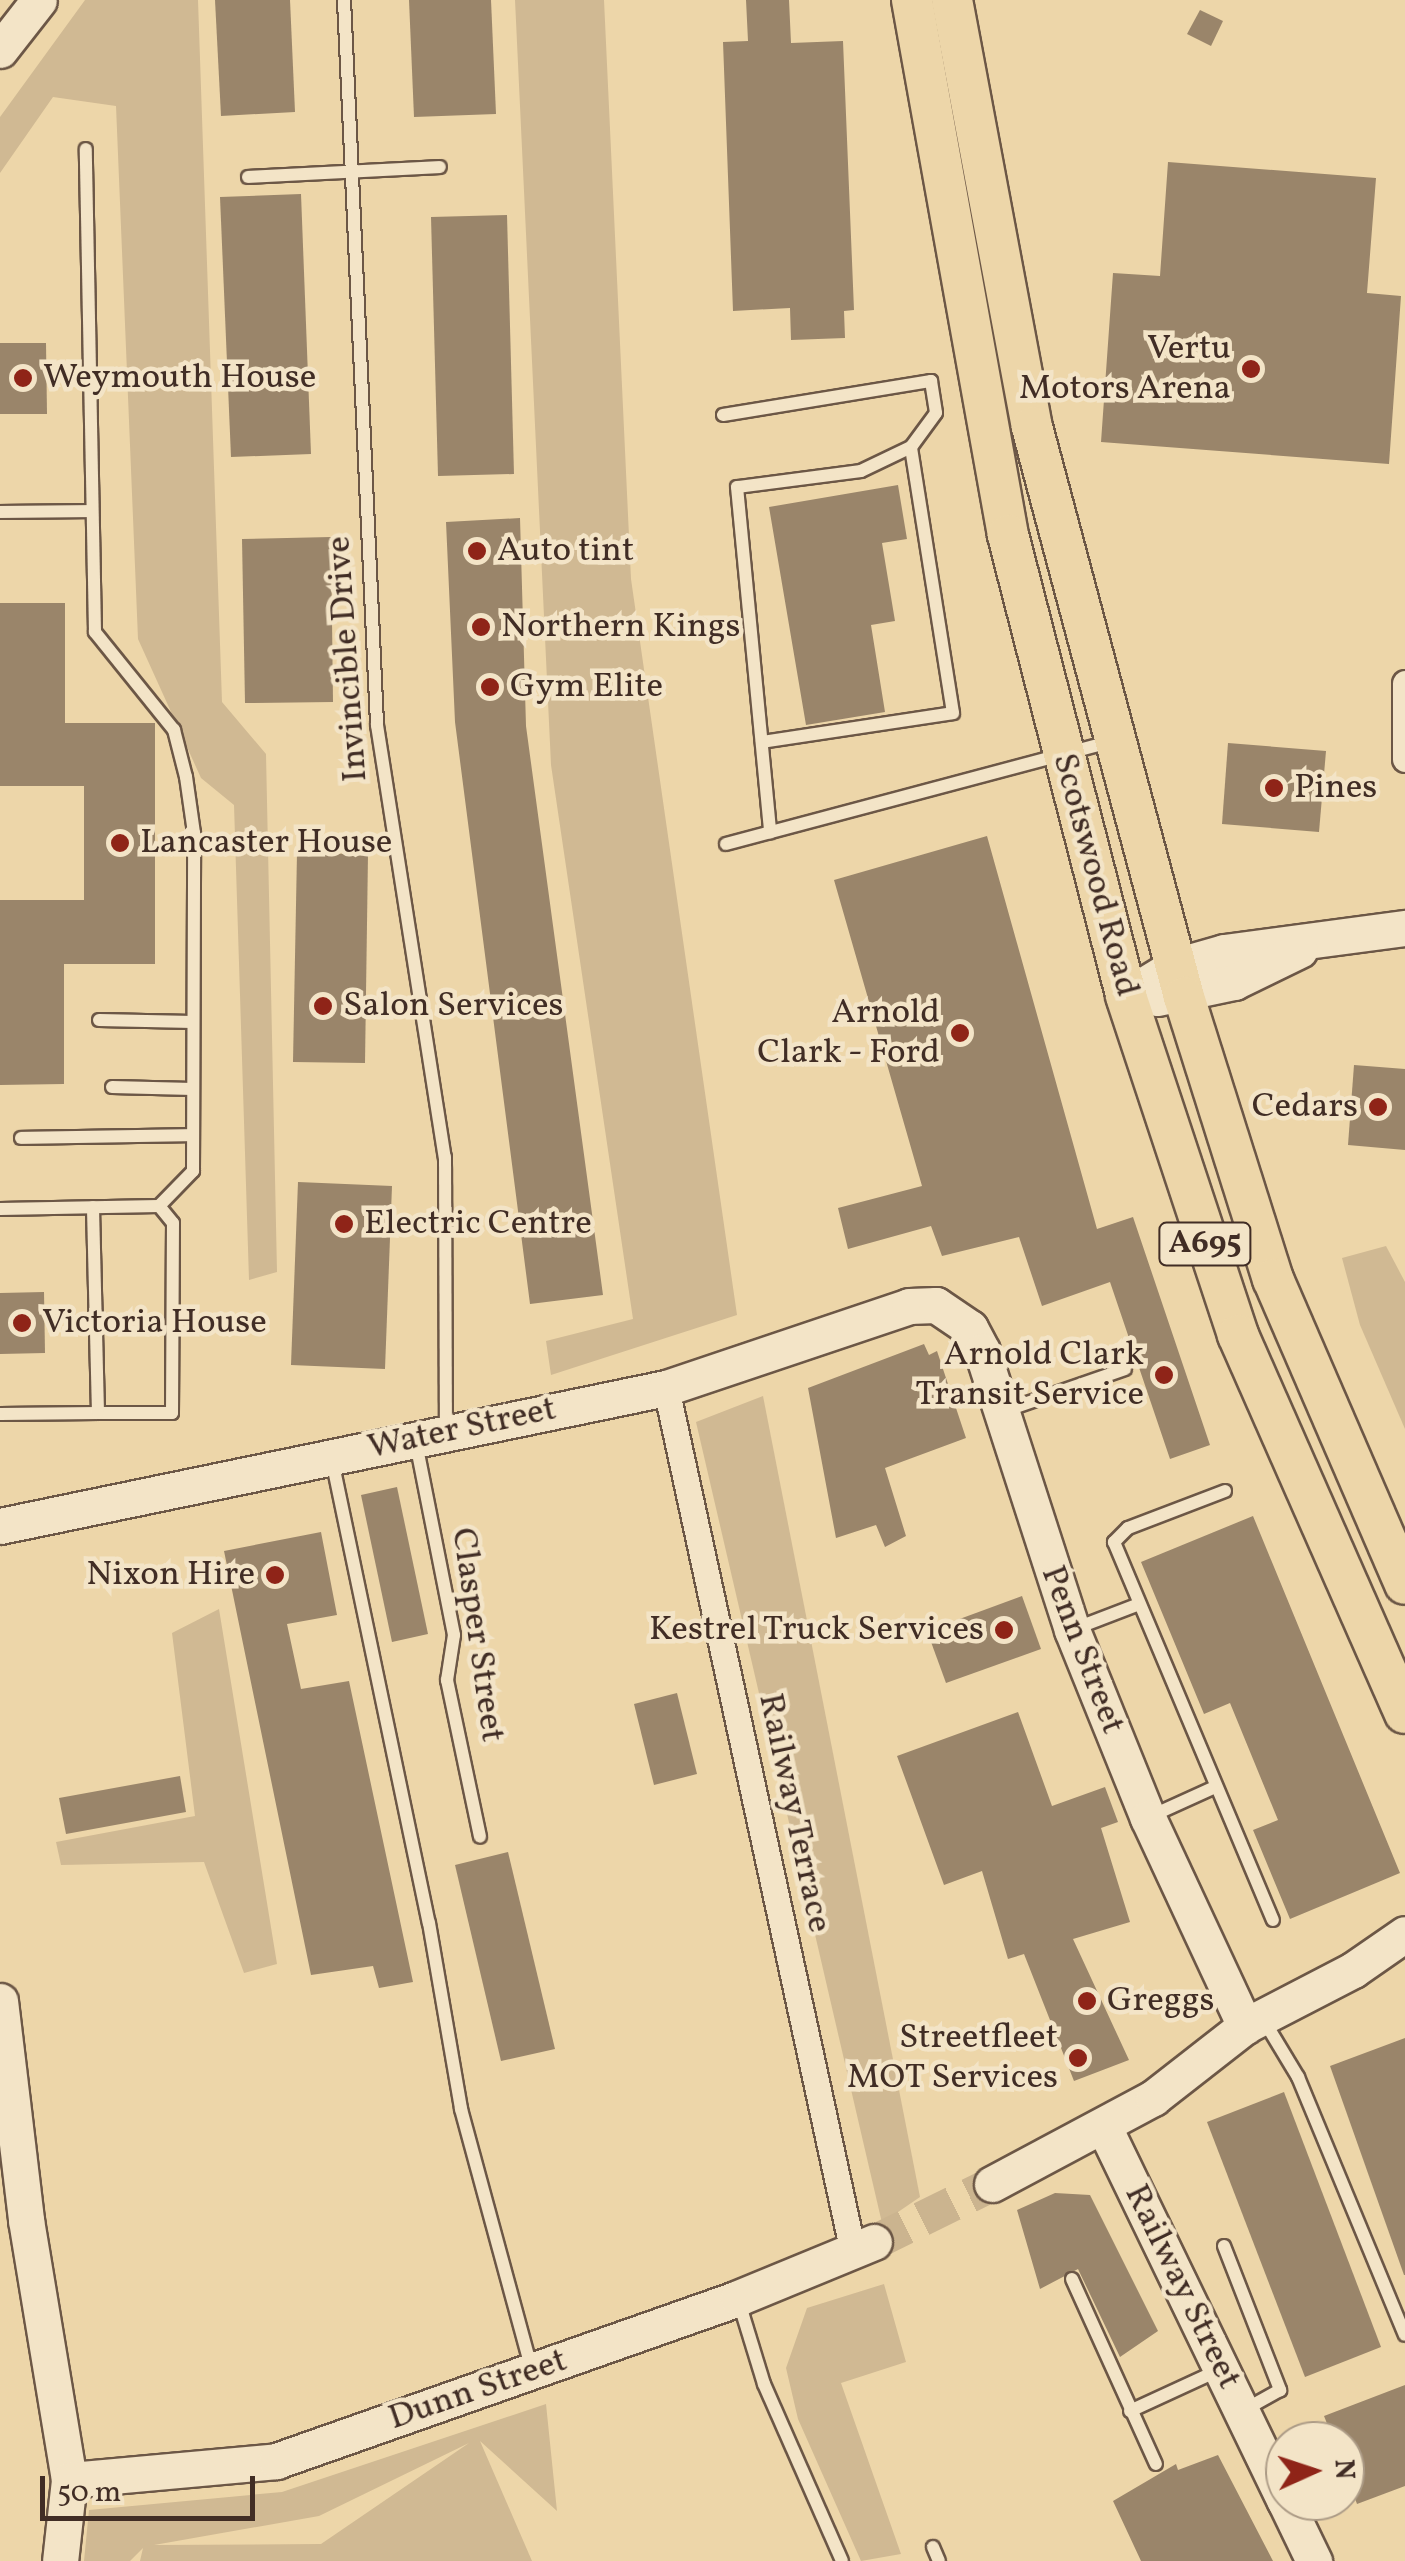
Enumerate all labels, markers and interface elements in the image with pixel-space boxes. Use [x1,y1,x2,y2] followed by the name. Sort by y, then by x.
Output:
[1019,328,1231,410] place label: Vertu Motors Arena
[43,357,316,399] place label: Weymouth House
[1240,358,1262,380] marker: Vertu Motors Arena
[12,367,34,389] marker: Weymouth House
[497,530,634,572] place label: Auto tint
[318,535,378,783] street label: Invincible Drive
[466,540,488,562] marker: Auto tint
[501,606,741,648] place label: Northern Kings
[470,616,492,638] marker: Northern Kings
[510,666,663,708] place label: Gym Elite
[479,676,501,698] marker: Gym Elite
[1042,749,1148,1001] street label: Scotswood Road
[1294,767,1377,809] place label: Pines
[1263,777,1285,799] marker: Pines
[140,822,392,864] place label: Lancaster House
[109,832,131,854] marker: Lancaster House
[343,985,564,1027] place label: Salon Services
[756,992,940,1074] place label: Arnold Clark - Ford
[312,995,334,1017] marker: Salon Services
[949,1022,971,1044] marker: Arnold Clark - Ford
[1252,1086,1358,1128] place label: Cedars
[1367,1096,1389,1118] marker: Cedars
[364,1203,592,1245] place label: Electric Centre
[333,1213,355,1235] marker: Electric Centre
[1158,1217,1252,1271] road number: A695
[42,1302,267,1344] place label: Victoria House
[11,1312,33,1334] marker: Victoria House
[915,1334,1144,1416] place label: Arnold Clark Transit Service
[1153,1364,1175,1386] marker: Arnold Clark Transit Service
[364,1389,560,1469] street label: Water Street
[441,1525,513,1745] street label: Clasper Street
[86,1554,255,1596] place label: Nixon Hire
[1031,1560,1133,1740] street label: Penn Street
[264,1564,286,1586] marker: Nixon Hire
[648,1609,984,1651] place label: Kestrel Truck Services
[993,1619,1015,1641] marker: Kestrel Truck Services
[748,1689,840,1937] street label: Railway Terrace
[1107,1980,1215,2022] place label: Greggs
[1076,1990,1098,2012] marker: Greggs
[846,2017,1058,2099] place label: Streetfleet MOT Services
[1067,2047,1089,2069] marker: Streetfleet MOT Services
[1114,2177,1250,2397] street label: Railway Street
[383,2340,573,2440] street label: Dunn Street
[1265,2421,1365,2521] north arrow
[45,2456,260,2518] scale bar
[1323,2458,1363,2481] text: N
[57,2472,121,2514] text: 50 m

